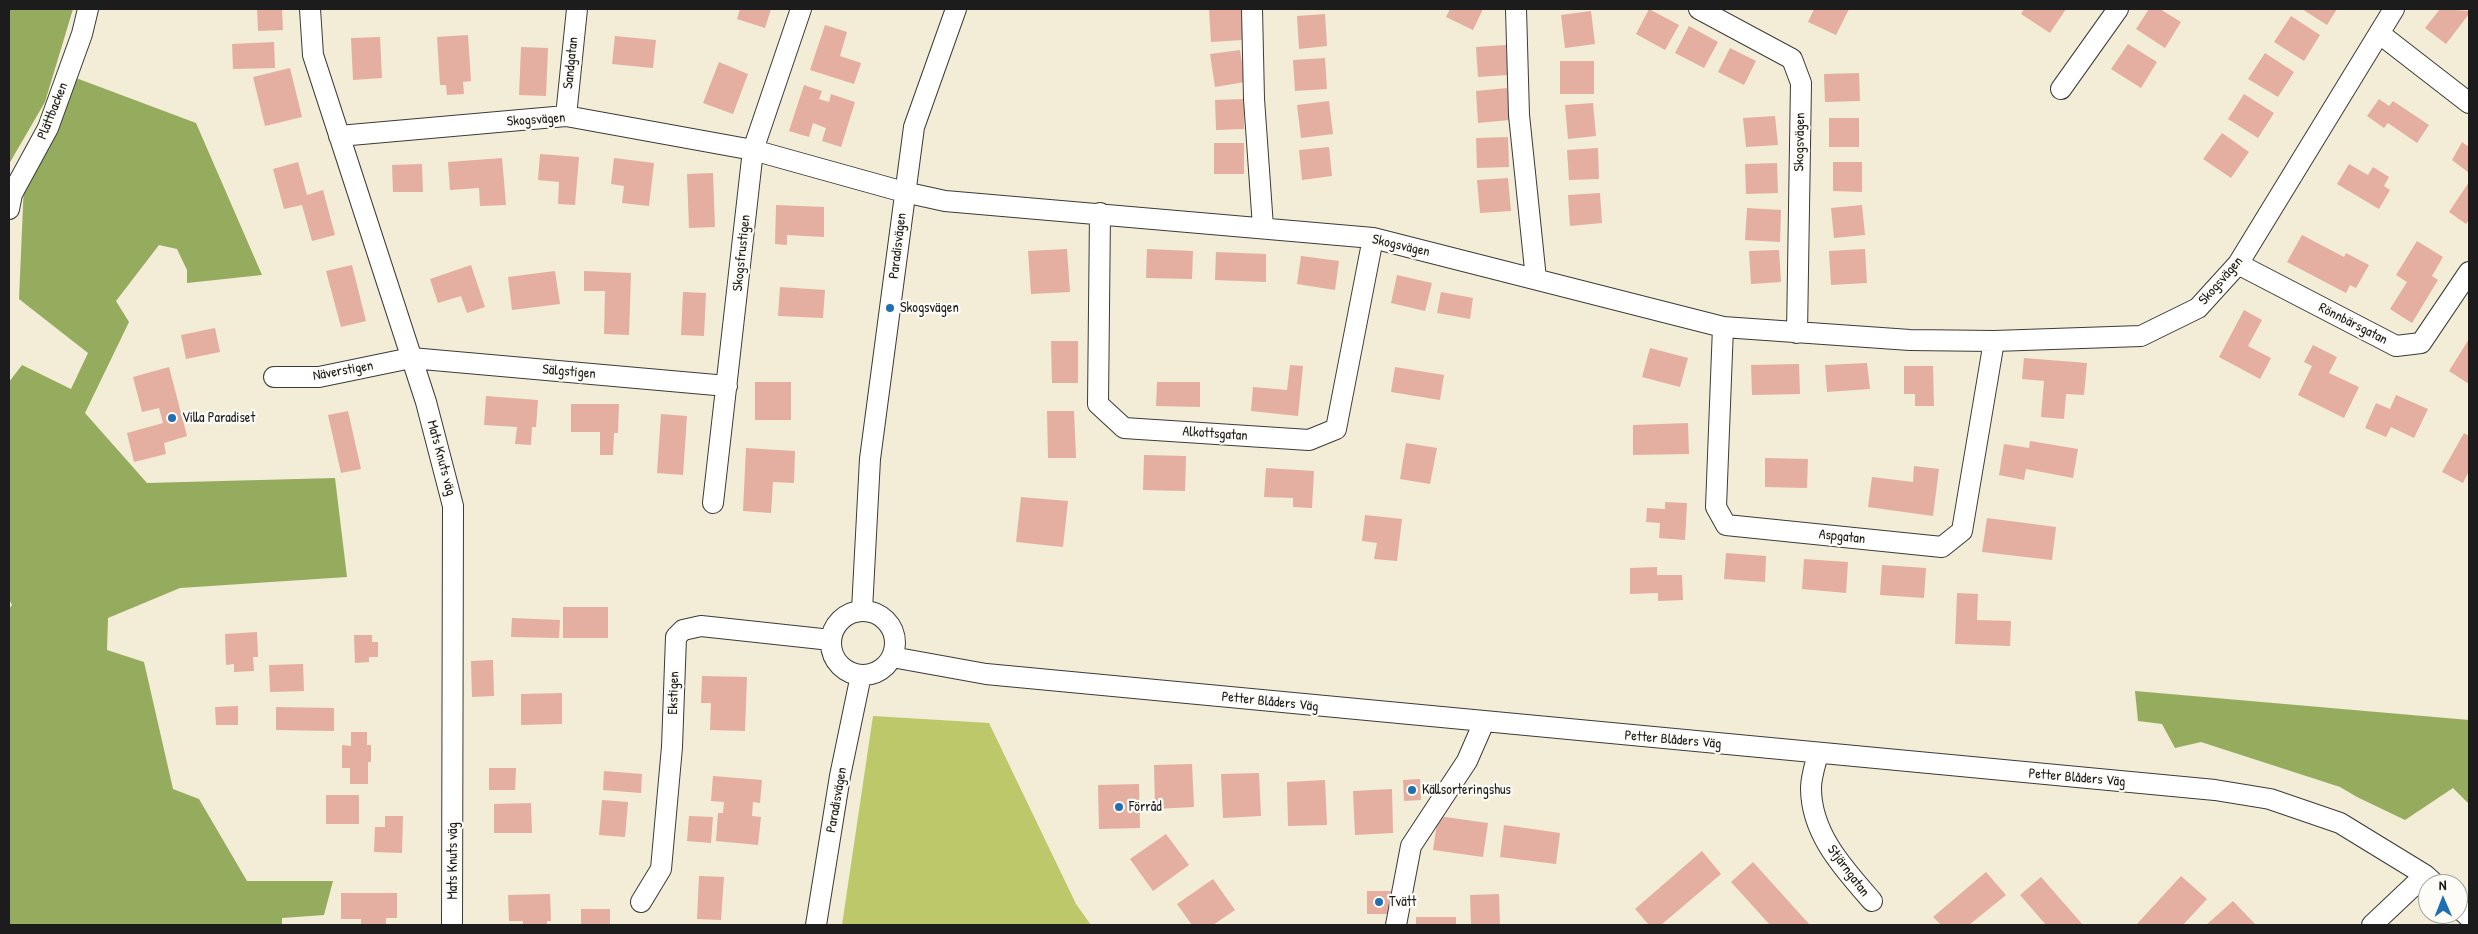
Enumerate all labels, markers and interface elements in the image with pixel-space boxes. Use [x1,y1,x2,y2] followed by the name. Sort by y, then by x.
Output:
[560,36,582,90] street label: Sandgatan
[34,80,72,142] street label: Plättbacken
[506,110,566,130] street label: Skogsvägen
[1791,112,1809,172] street label: Skogsvägen
[886,212,910,280] street label: Paradisvägen
[730,214,754,292] street label: Skogsfrustigen
[1371,231,1431,261] street label: Skogsvägen
[2195,253,2247,309] street label: Skogsvägen
[2316,299,2390,349] street label: Rönnbärsgatan
[900,300,959,316] place label: Skogsvägen
[884,302,896,314] marker: Skogsvägen
[312,357,374,385] street label: Näverstigen
[542,361,596,383] street label: Sälgstigen
[182,410,255,426] place label: Villa Paradiset
[166,412,178,424] marker: Villa Paradiset
[423,419,459,497] street label: Mats Knuts väg
[1182,423,1248,445] street label: Alkottsgatan
[1818,526,1866,548] street label: Aspgatan
[665,671,683,715] street label: Ekstigen
[1221,689,1319,715] street label: Petter Blåders Väg
[1624,727,1722,753] street label: Petter Blåders Väg
[2028,765,2126,791] street label: Petter Blåders Väg
[823,766,851,834] street label: Paradisvägen
[1422,782,1511,798] place label: Källsorteringshus
[1406,784,1418,796] marker: Källsorteringshus
[1129,799,1162,815] place label: Förråd
[1113,801,1125,813] marker: Förråd
[445,822,461,900] street label: Mats Knuts väg
[1823,842,1873,900] street label: Stjärngatan
[2418,874,2468,924] north arrow
[2439,875,2447,894] text: N
[1389,894,1416,910] place label: Tvätt
[1373,896,1385,908] marker: Tvätt

